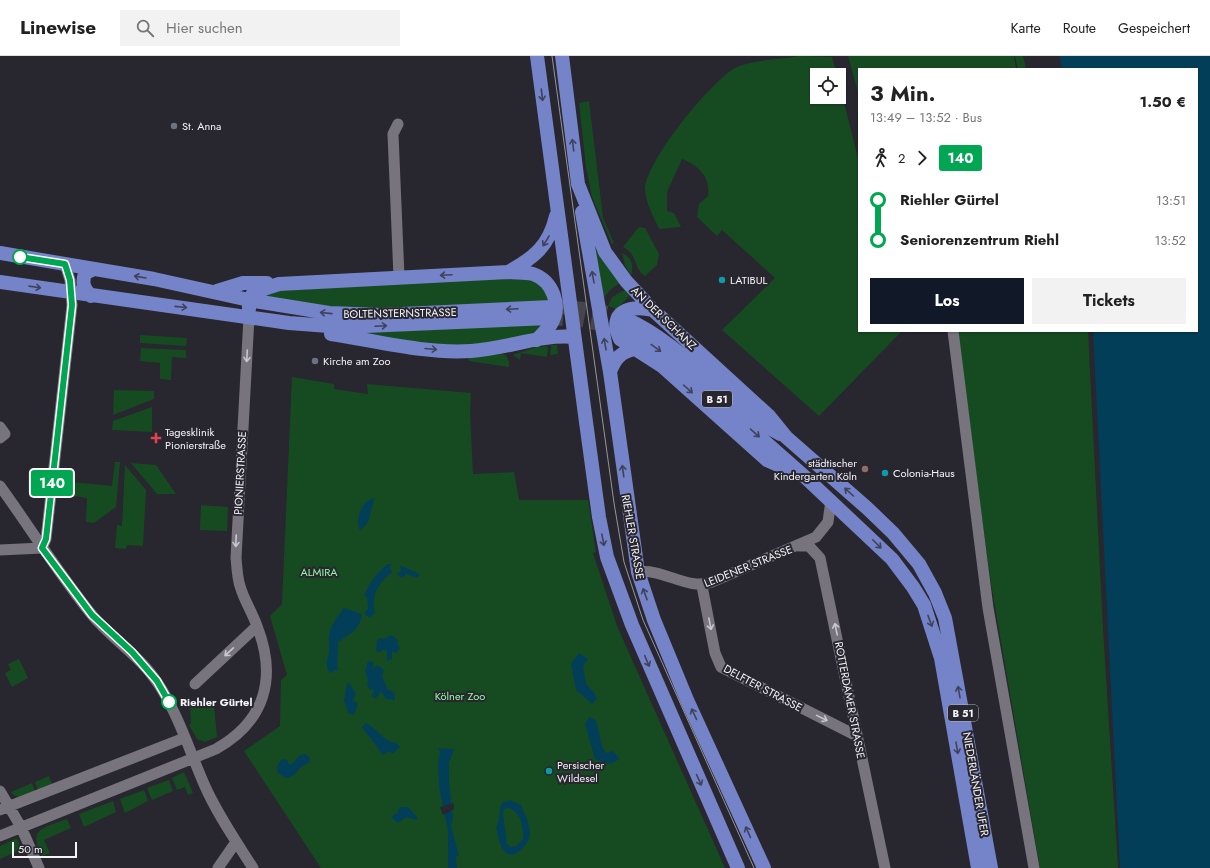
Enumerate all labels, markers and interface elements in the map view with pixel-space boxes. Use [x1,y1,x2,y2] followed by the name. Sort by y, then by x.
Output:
[120,10,400,46] search box
[20,14,96,41] text: Linewise
[134,17,156,39] icon: search
[166,17,243,39] text: Hier suchen
[1011,18,1041,38] text: Karte
[1063,18,1096,38] text: Route
[1118,18,1190,38] text: Gespeichert
[810,68,846,104] map controls
[810,68,846,104] button: locate
[870,77,936,109] text: 3 Min.
[539,88,546,101] one-way arrow
[1140,91,1186,113] text: 1.50 €
[870,108,982,127] text: 13:49 – 13:52 · Bus
[182,118,221,134] place label: St. Anna
[169,121,179,131] marker: St. Anna
[569,139,577,152] one-way arrow
[870,147,892,169] icon: walk
[911,147,933,169] icon: forward
[947,148,974,168] text: 140
[898,149,905,168] text: 2
[900,189,999,211] text: Riehler Gürtel
[1156,191,1186,210] text: 13:51
[900,229,1059,251] text: Seniorenzentrum Riehl
[1154,231,1186,250] text: 13:52
[542,235,550,247] one-way arrow
[12,249,28,265] unlabelled marker
[440,271,453,279] one-way arrow
[589,271,597,284] one-way arrow
[730,272,768,288] place label: LATIBUL
[134,273,147,281] one-way arrow
[717,275,727,285] marker: LATIBUL
[870,278,1024,324] button: Los
[1032,278,1186,324] button: Tickets
[28,283,41,291] one-way arrow
[628,283,700,353] street label: AN DER SCHANZ
[174,303,187,310] one-way arrow
[343,304,457,322] street label: BOLTENSTERNSTRASSE
[506,305,519,312] one-way arrow
[320,309,333,317] one-way arrow
[374,323,387,330] one-way arrow
[600,338,608,351] one-way arrow
[651,344,662,352] one-way arrow
[424,346,437,353] one-way arrow
[244,349,251,362] one-way arrow
[323,353,391,369] place label: Kirche am Zoo
[310,356,320,366] marker: Kirche am Zoo
[683,385,694,394] one-way arrow
[702,391,732,407] road number: B 51
[165,424,226,453] place label: Tagesklinik Pionierstraße
[750,428,760,437] one-way arrow
[230,431,250,515] street label: PIONIERSTRASSE
[150,432,162,444] marker: Tagesklinik Pionierstraße
[774,455,857,484] place label: städtischer Kindergarten Köln
[860,464,870,474] marker: städtischer Kindergarten Köln
[619,465,627,478] one-way arrow
[893,465,955,481] place label: Colonia-Haus
[880,468,890,478] marker: Colonia-Haus
[29,470,75,496] line badge: 140
[39,473,65,493] text: 140
[844,487,854,497] one-way arrow
[618,493,648,581] street label: RIEHLER STRASSE
[599,533,607,546] one-way arrow
[233,534,240,547] one-way arrow
[872,539,882,549] one-way arrow
[701,541,795,591] street label: LEIDENER STRASSE
[300,564,338,580] park label: ALMIRA
[640,588,648,600] one-way arrow
[927,615,935,627] one-way arrow
[706,617,714,630] one-way arrow
[831,623,839,636] one-way arrow
[831,640,869,760] street label: ROTTERDAMER STRASSE
[225,647,235,656] one-way arrow
[644,654,651,666] one-way arrow
[721,661,805,715] street label: DELFTER STRASSE
[955,686,963,699] one-way arrow
[435,688,485,704] park label: Kölner Zoo
[161,694,177,710] marker: Riehler Gürtel
[180,694,252,710] place label: Riehler Gürtel
[948,705,978,721] road number: B 51
[690,708,697,720] one-way arrow
[815,715,827,723] one-way arrow
[959,731,993,838] street label: NIEDERLÄNDER UFER
[953,741,961,754] one-way arrow
[557,757,605,786] place label: Persischer Wildesel
[544,766,554,776] marker: Persischer Wildesel
[696,773,703,785] one-way arrow
[744,827,751,839] one-way arrow
[12,840,77,859] scale bar
[18,841,43,857] text: 50 m

